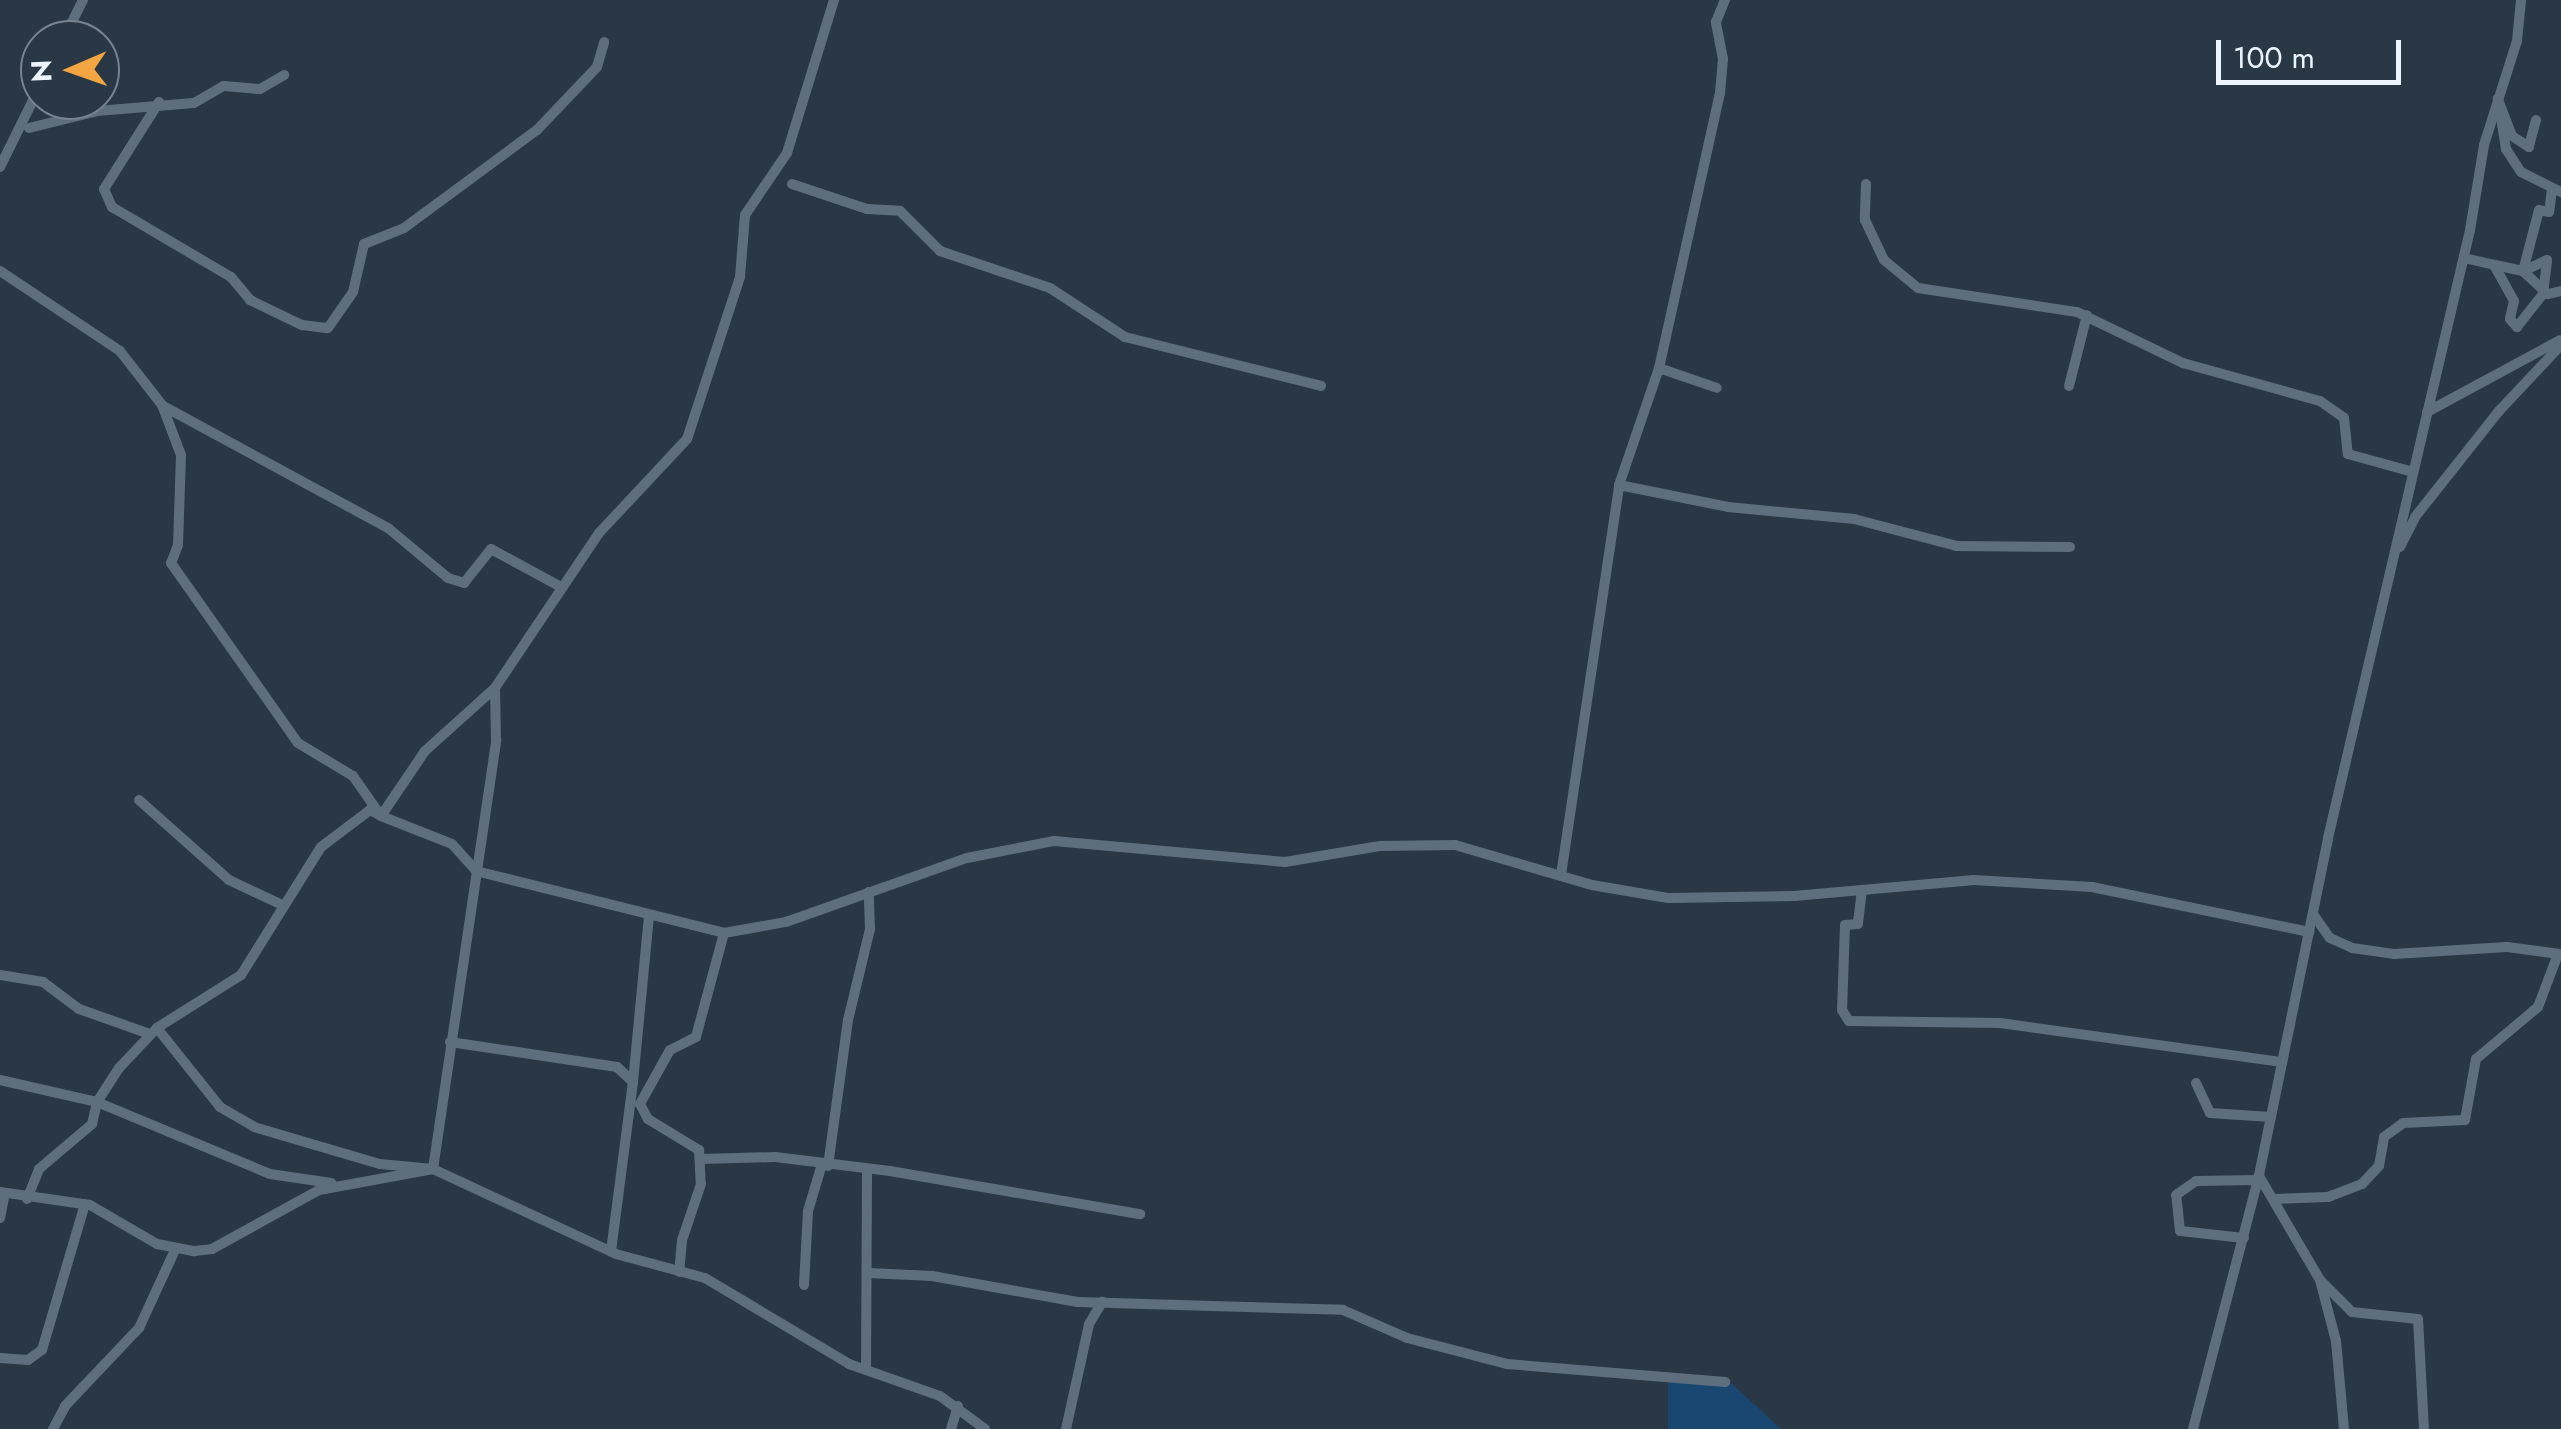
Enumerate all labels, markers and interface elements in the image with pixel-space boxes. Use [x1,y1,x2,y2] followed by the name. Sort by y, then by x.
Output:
[20,20,120,120] north arrow
[2221,20,2406,82] scale bar
[2233,36,2315,79] text: 100 m
[21,59,62,83] text: N

